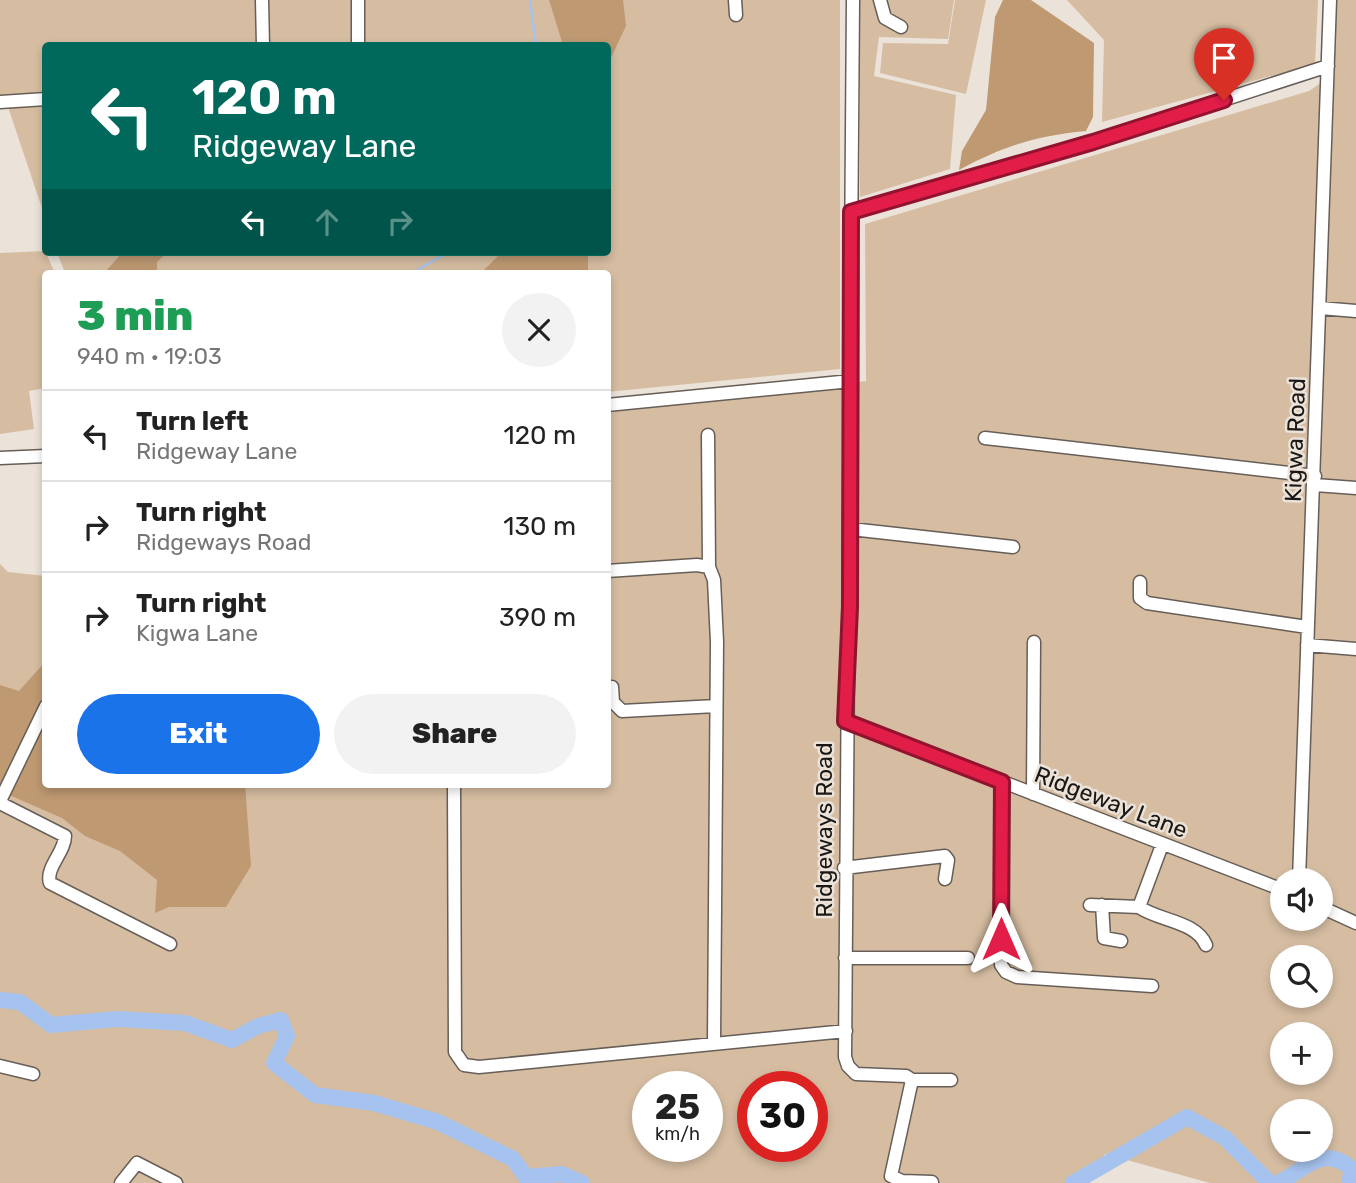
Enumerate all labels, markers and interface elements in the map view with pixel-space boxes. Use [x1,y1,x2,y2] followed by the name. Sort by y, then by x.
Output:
[1194,28,1254,100] pin
[1205,39,1243,77] icon: arrive
[192,68,337,126] text: 120 m
[77,70,168,161] icon: left
[192,127,416,165] text: Ridgeway Lane
[235,203,273,241] icon: left
[308,203,346,241] icon: ahead
[381,203,419,241] icon: right
[77,291,193,341] text: 3 min
[502,293,576,367] button: close
[77,342,222,370] text: 940 m · 19:03
[1279,378,1311,502] street label: Kigwa Road
[136,406,248,437] text: Turn left
[77,417,115,455] icon: left
[504,420,576,451] text: 120 m
[136,437,297,465] text: Ridgeway Lane
[136,497,266,528] text: Turn right
[77,508,115,546] icon: right
[503,511,576,542] text: 130 m
[136,528,311,556] text: Ridgeways Road
[136,588,266,619] text: Turn right
[77,599,115,637] icon: right
[499,602,576,633] text: 390 m
[136,619,258,647] text: Kigwa Lane
[77,694,320,774] button: Exit
[334,694,576,774] button: Share
[810,742,838,918] street label: Ridgeways Road
[1031,760,1191,844] street label: Ridgeway Lane
[1270,868,1333,1162] map controls
[1270,868,1333,931] button: sound
[964,902,1038,976] position arrow
[1270,945,1333,1008] button: search
[1270,1022,1333,1085] button: +
[737,1071,828,1162] speed limit sign: 30
[655,1086,700,1128] text: 25
[1270,1099,1333,1162] button: −
[655,1123,700,1145] text: km/h

